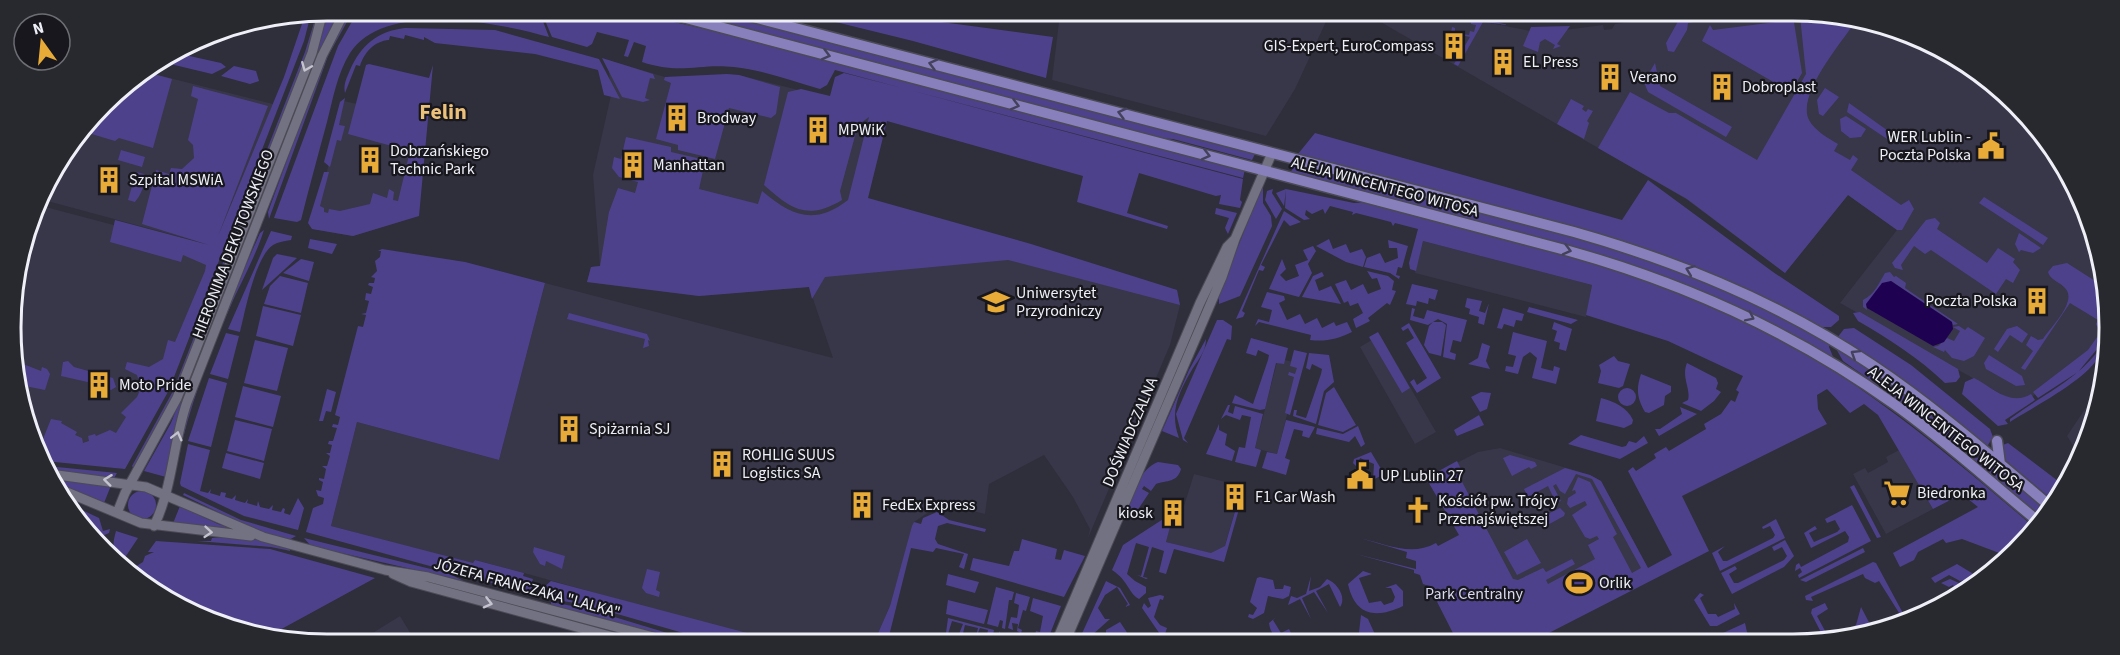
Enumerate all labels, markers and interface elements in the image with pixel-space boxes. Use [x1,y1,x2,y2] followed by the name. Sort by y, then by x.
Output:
[12,12,72,72] north arrow
[30,16,46,40] text: N
[1439,31,1469,61] building icon: GIS-Expert, EuroCompass
[1264,35,1434,57] place label: GIS-Expert, EuroCompass
[821,47,831,60] one-way arrow
[1488,47,1518,77] building icon: EL Press
[1523,51,1578,73] place label: EL Press
[929,58,939,71] one-way arrow
[301,61,313,72] one-way arrow
[1595,62,1625,92] building icon: Verano
[1630,66,1677,88] place label: Verano
[1707,72,1737,102] building icon: Dobroplast
[1742,76,1817,98] place label: Dobroplast
[419,96,467,128] district label: Felin
[1009,97,1019,110] one-way arrow
[662,103,692,133] building icon: Brodway
[697,107,757,129] place label: Brodway
[1117,108,1128,120] one-way arrow
[803,115,833,145] building icon: MPWiK
[838,119,885,141] place label: MPWiK
[1879,126,1971,166] place label: WER Lublin - Poczta Polska
[1976,131,2006,161] public building icon: WER Lublin - Poczta Polska
[390,140,489,180] place label: Dobrzańskiego Technic Park
[355,145,385,175] building icon: Dobrzańskiego Technic Park
[187,146,279,342] street label: HIERONIMA DEKUTOWSKIEGO
[1200,148,1211,160] one-way arrow
[618,150,648,180] building icon: Manhattan
[1289,151,1481,223] street label: ALEJA WINCENTEGO WITOSA
[653,154,725,176] place label: Manhattan
[94,165,124,195] building icon: Szpital MSWiA
[129,169,223,191] place label: Szpital MSWiA
[1561,243,1571,255] one-way arrow
[1686,265,1697,277] one-way arrow
[1016,282,1102,322] place label: Uniwersytet Przyrodniczy
[2022,286,2052,316] building icon: Poczta Polska
[981,287,1011,317] school or university icon: Uniwersytet Przyrodniczy
[1925,290,2017,312] place label: Poczta Polska
[1743,309,1754,321] one-way arrow
[1851,349,1861,361] one-way arrow
[1863,361,2029,497] street label: ALEJA WINCENTEGO WITOSA
[84,370,114,400] building icon: Moto Pride
[1097,373,1163,490] street label: DOŚWIADCZALNA
[119,374,192,396] place label: Moto Pride
[554,414,584,444] building icon: Spiżarnia SJ
[589,418,670,440] place label: Spiżarnia SJ
[169,432,182,442] one-way arrow
[742,444,835,484] place label: ROHLIG SUUS Logistics SA
[707,449,737,479] building icon: ROHLIG SUUS Logistics SA
[1345,461,1375,491] public building icon: UP Lublin 27
[1380,465,1464,487] place label: UP Lublin 27
[103,474,112,487] one-way arrow
[1882,478,1912,508] supermarket icon: Biedronka
[1220,482,1250,512] building icon: F1 Car Wash
[1917,482,1986,504] place label: Biedronka
[1255,486,1336,508] place label: F1 Car Wash
[847,490,877,520] building icon: FedEx Express
[1438,490,1558,530] place label: Kościół pw. Trójcy Przenajświętszej
[882,494,976,516] place label: FedEx Express
[1403,495,1433,525] church icon: Kościół pw. Trójcy Przenajświętszej
[1158,498,1188,528] building icon: kiosk
[1118,502,1153,524] place label: kiosk
[204,525,213,538] one-way arrow
[431,552,623,624] street label: JÓZEFA FRANCZAKA "LALKA"
[1564,568,1594,598] sports icon: Orlik
[1599,572,1631,594] place label: Orlik
[1425,583,1523,605] park label: Park Centralny
[483,595,493,608] one-way arrow

